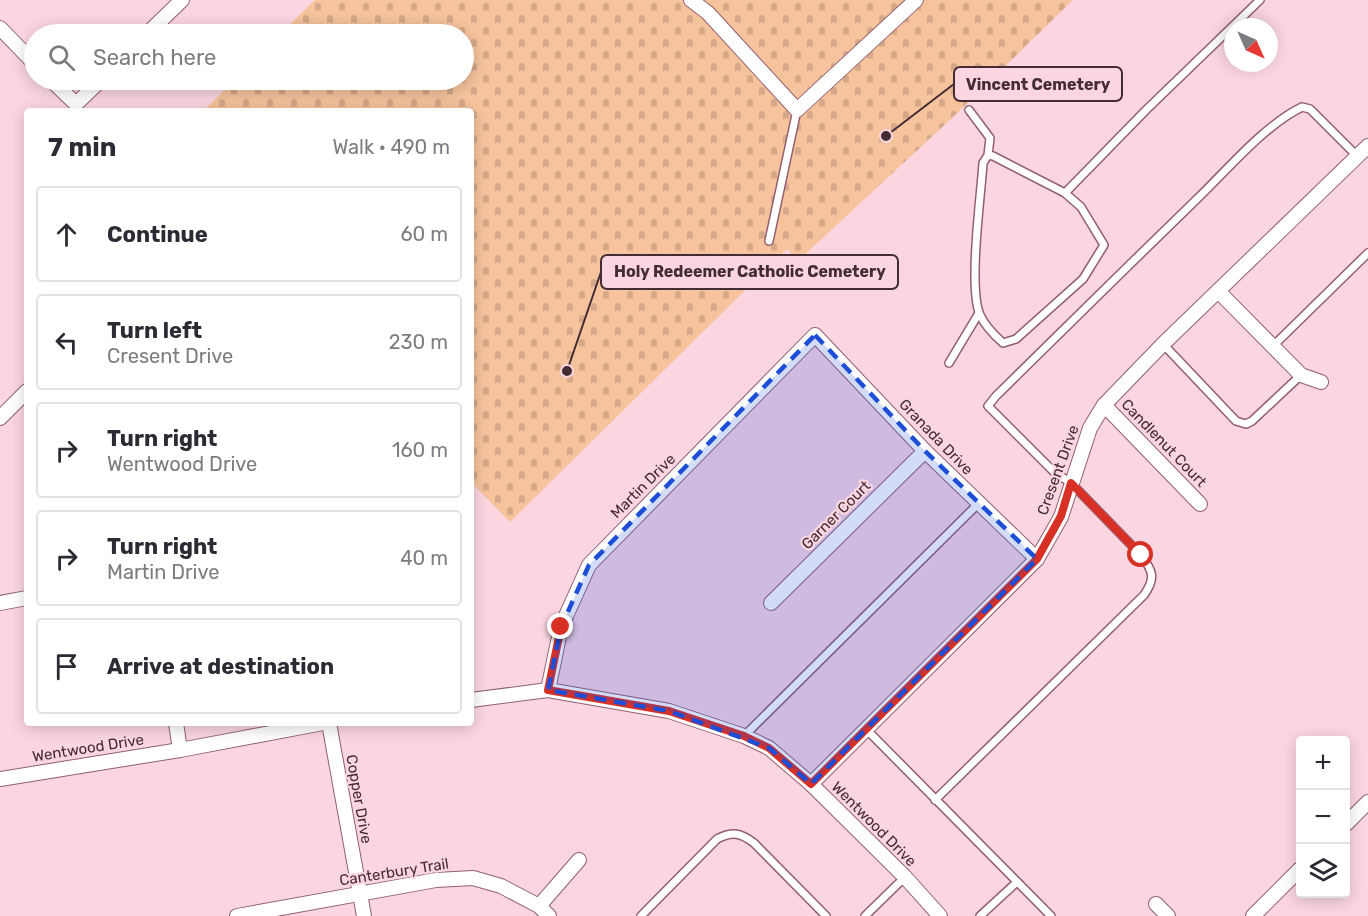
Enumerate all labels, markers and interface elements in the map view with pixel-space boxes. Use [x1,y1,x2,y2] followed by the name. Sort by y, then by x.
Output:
[1224,18,1278,72] north arrow
[24,24,474,90] search box
[45,41,78,74] icon: search
[93,44,216,71] text: Search here
[954,67,1122,101] callout: Vincent Cemetery
[966,75,1111,94] text: Vincent Cemetery
[48,132,116,163] text: 7 min
[332,135,450,159] text: Walk · 490 m
[50,218,83,251] icon: ahead
[107,221,208,248] text: Continue
[401,222,448,246] text: 60 m
[601,255,898,289] callout: Holy Redeemer Catholic Cemetery
[614,262,886,281] text: Holy Redeemer Catholic Cemetery
[107,317,202,344] text: Turn left
[50,326,83,359] icon: left
[389,330,448,354] text: 230 m
[107,344,233,368] text: Cresent Drive
[895,395,977,479] street label: Granada Drive
[1118,395,1211,491] street label: Candlenut Court
[1033,422,1083,518] street label: Cresent Drive
[107,425,217,452] text: Turn right
[50,434,83,467] icon: right
[392,438,448,462] text: 160 m
[607,450,679,522] street label: Martin Drive
[107,452,257,476] text: Wentwood Drive
[798,477,874,553] street label: Garner Court
[107,533,217,560] text: Turn right
[1127,541,1153,567] route start
[50,542,83,575] icon: right
[400,546,448,570] text: 40 m
[107,560,219,584] text: Martin Drive
[547,613,573,639] route end
[50,650,83,683] icon: arrive
[107,653,334,680] text: Arrive at destination
[31,730,145,766] street label: Wentwood Drive
[1296,736,1350,898] map controls
[1296,736,1350,790] button: +
[342,753,376,845] street label: Copper Drive
[828,778,920,870] street label: Wentwood Drive
[1296,790,1350,844] button: −
[1296,844,1350,898] button: layers
[338,854,450,890] street label: Canterbury Trail

